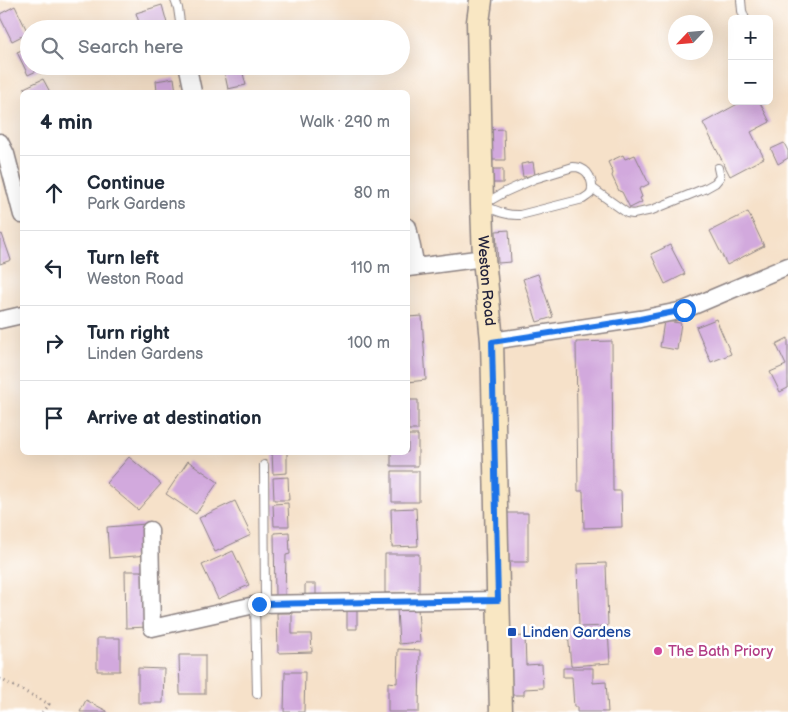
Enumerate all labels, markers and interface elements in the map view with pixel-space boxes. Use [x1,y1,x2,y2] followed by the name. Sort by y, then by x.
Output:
[668,15,713,60] north arrow
[728,15,773,105] map controls
[728,15,773,60] button: +
[20,20,410,75] search box
[38,34,66,62] icon: search
[78,36,183,59] text: Search here
[728,60,773,105] button: −
[40,110,93,135] text: 4 min
[300,113,390,132] text: Walk · 290 m
[87,172,165,195] text: Continue
[40,179,68,207] icon: ahead
[354,184,390,203] text: 80 m
[87,195,186,214] text: Park Gardens
[473,235,499,327] street label: Weston Road
[87,247,159,270] text: Turn left
[40,254,68,282] icon: left
[351,259,390,278] text: 110 m
[87,270,184,289] text: Weston Road
[673,299,696,322] route start
[87,322,170,345] text: Turn right
[40,329,68,357] icon: right
[347,334,390,353] text: 100 m
[87,345,203,364] text: Linden Gardens
[40,404,68,432] icon: arrive
[87,407,262,430] text: Arrive at destination
[248,593,271,616] route end
[522,623,631,642] place label: Linden Gardens
[506,626,518,638] marker: Linden Gardens
[668,642,774,661] place label: The Bath Priory
[652,645,664,657] marker: The Bath Priory

